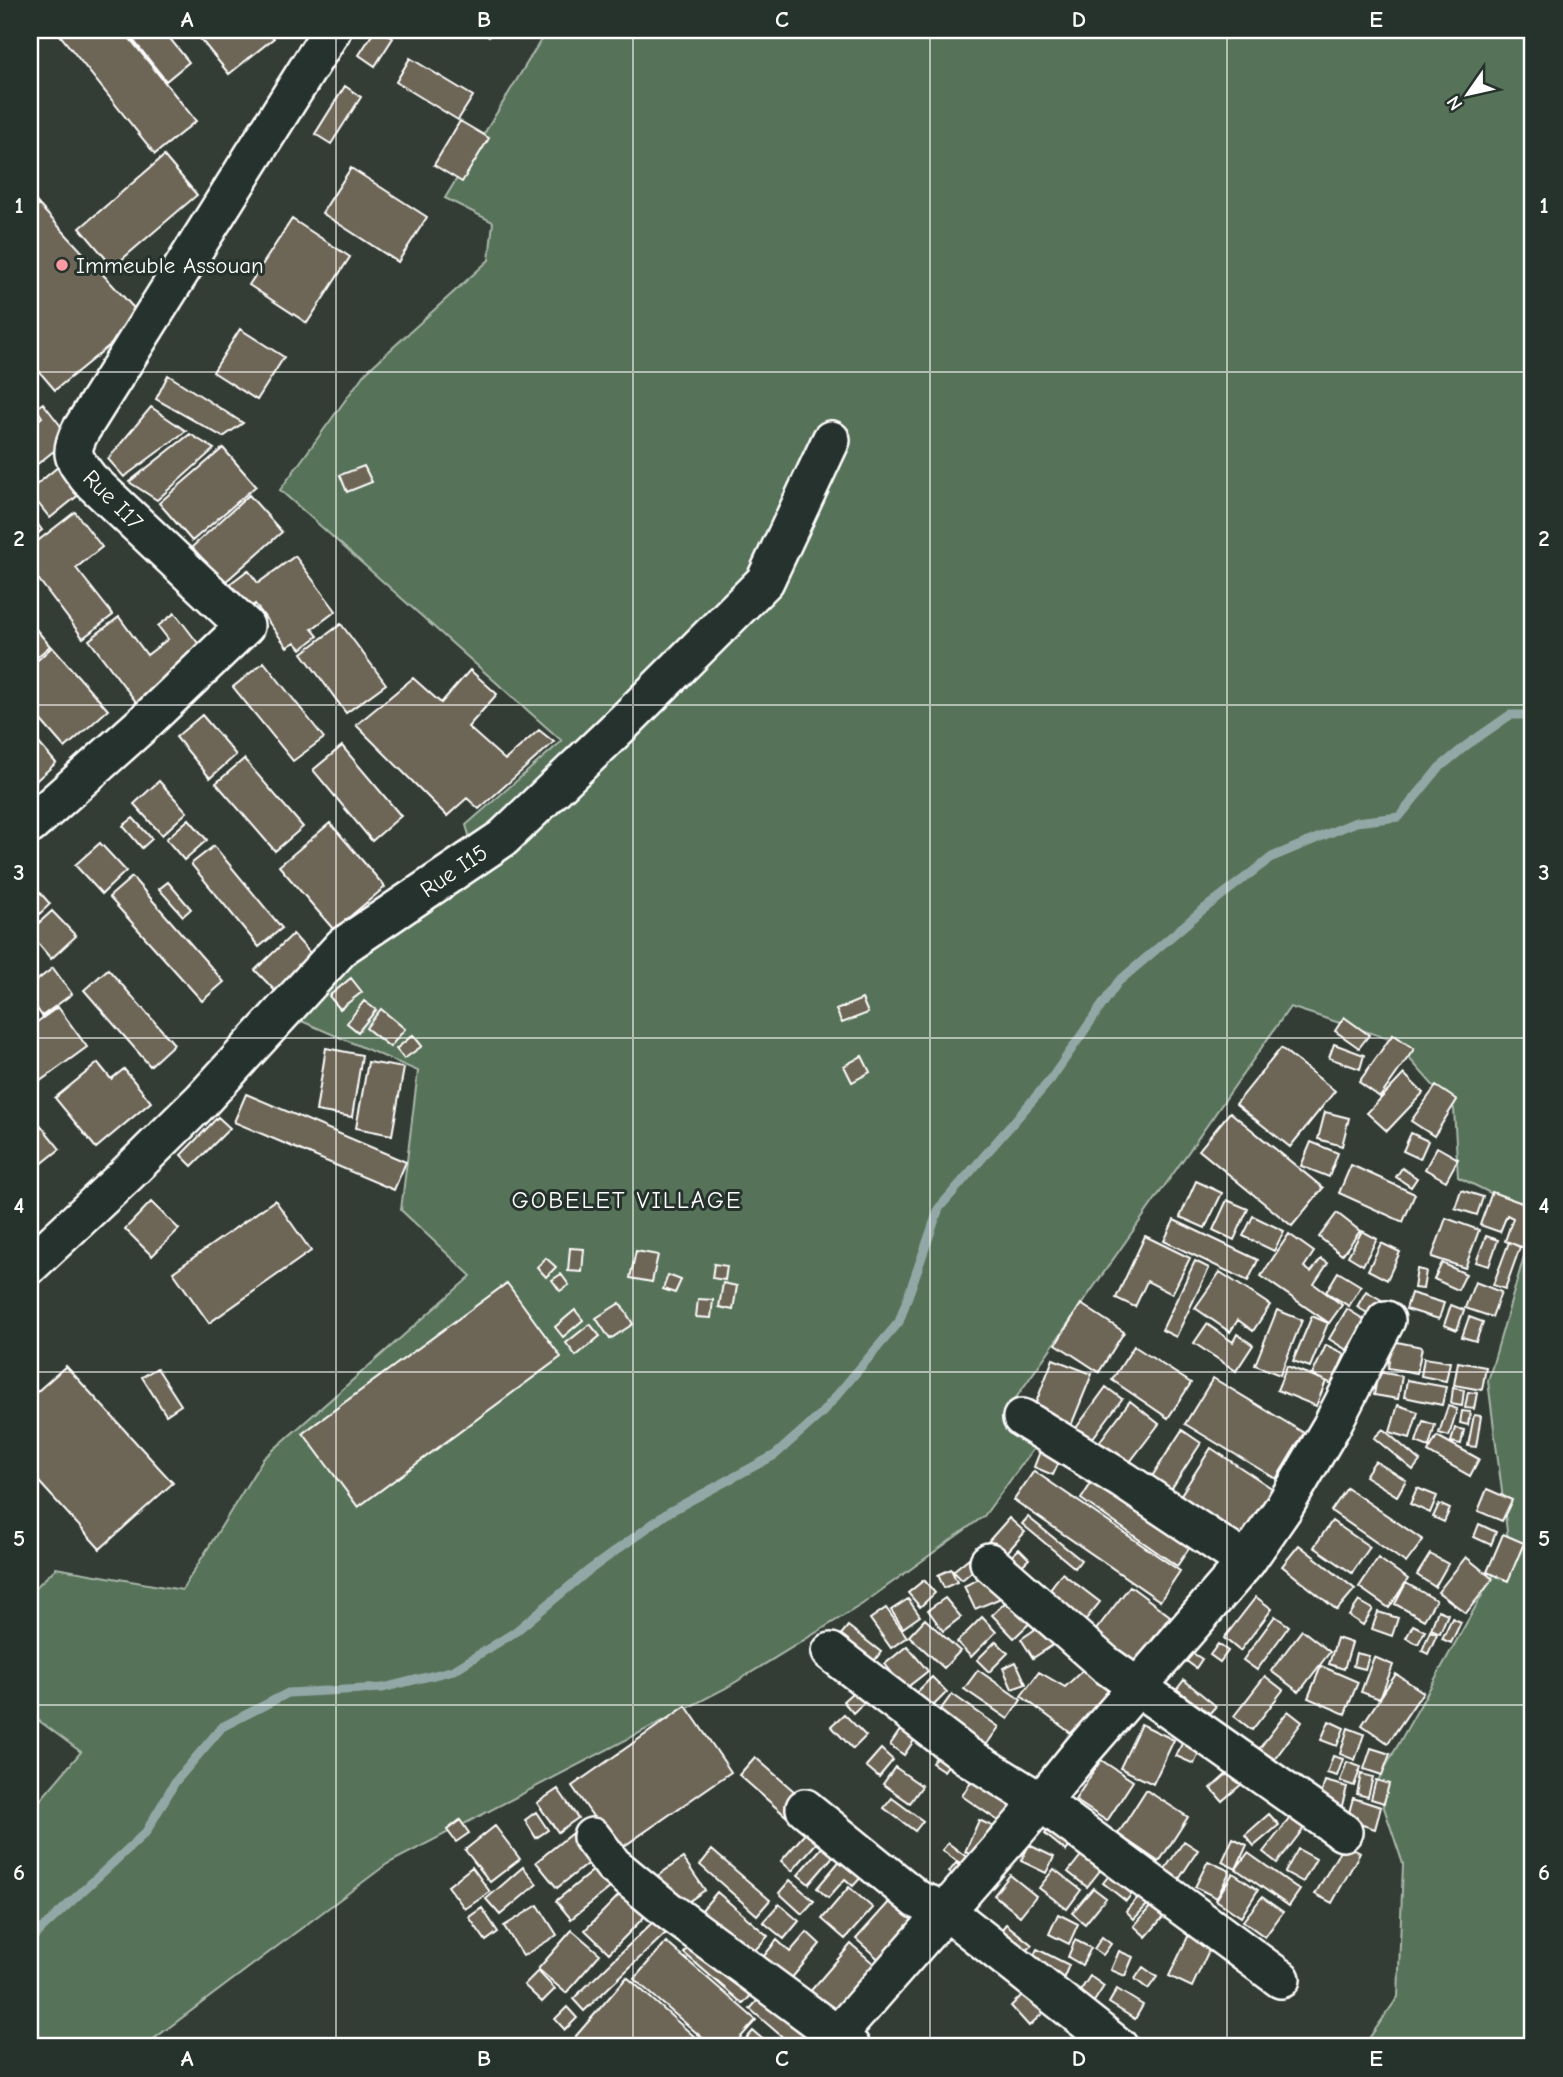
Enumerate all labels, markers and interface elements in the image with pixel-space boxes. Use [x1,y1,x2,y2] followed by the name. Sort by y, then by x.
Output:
[181,6,194,33] text: A
[477,6,491,33] text: B
[775,6,789,33] text: C
[1072,6,1086,33] text: D
[1369,6,1383,33] text: E
[1434,60,1504,130] north arrow
[1442,92,1467,114] text: N
[14,192,24,219] text: 1
[1539,192,1549,219] text: 1
[76,252,264,279] place label: Immeuble Assouan
[54,257,70,273] marker: Immeuble Assouan
[77,464,149,536] street label: Rue I17
[13,525,25,552] text: 2
[1538,525,1550,552] text: 2
[415,839,493,903] street label: Rue I15
[13,859,25,886] text: 3
[1538,859,1550,886] text: 3
[512,1186,742,1214] district label: GOBELET VILLAGE
[14,1192,25,1219] text: 4
[1539,1192,1550,1219] text: 4
[13,1525,25,1552] text: 5
[1538,1525,1550,1552] text: 5
[13,1859,25,1886] text: 6
[1538,1859,1550,1886] text: 6
[181,2045,194,2072] text: A
[477,2045,491,2072] text: B
[775,2045,789,2072] text: C
[1072,2045,1086,2072] text: D
[1369,2045,1383,2072] text: E

